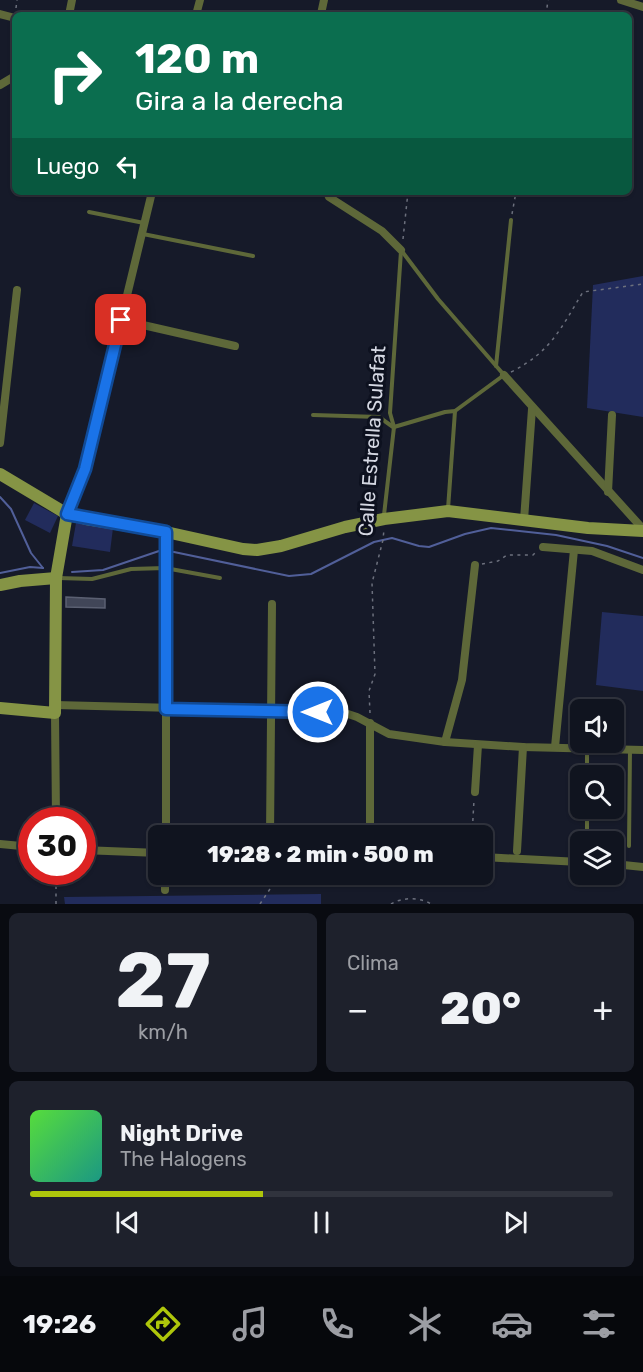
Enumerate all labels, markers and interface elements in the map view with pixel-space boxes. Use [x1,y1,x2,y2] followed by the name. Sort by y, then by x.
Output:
[135,34,259,84] text: 120 m
[36,36,114,114] icon: right
[135,85,344,117] text: Gira a la derecha
[111,150,144,183] icon: left
[36,153,99,180] text: Luego
[95,294,146,345] pin
[104,303,137,336] icon: arrive
[353,345,391,537] street label: Calle Estrella Sulafat
[286,680,350,744] position arrow
[570,699,624,885] map controls
[570,699,624,753] button: sound
[570,765,624,819] button: search
[18,807,96,885] speed limit sign: 30
[570,831,624,885] button: layers
[207,841,434,868] text: 19:28 · 2 min · 500 m
[115,934,211,1027] text: 27
[347,951,399,975] text: Clima
[440,982,521,1035] text: 20°
[347,990,368,1029] text: −
[592,990,613,1029] text: +
[138,1020,188,1044] text: km/h
[120,1120,243,1147] text: Night Drive
[120,1147,247,1171] text: The Halogens
[111,1206,144,1239] icon: previous
[305,1206,338,1239] icon: pause
[499,1206,532,1239] icon: next
[142,1303,184,1345] icon: directions
[229,1303,271,1345] icon: music
[316,1303,358,1345] icon: phone
[404,1303,446,1345] icon: climate
[491,1303,533,1345] icon: car
[578,1303,620,1345] icon: filters
[23,1308,96,1340] text: 19:26

